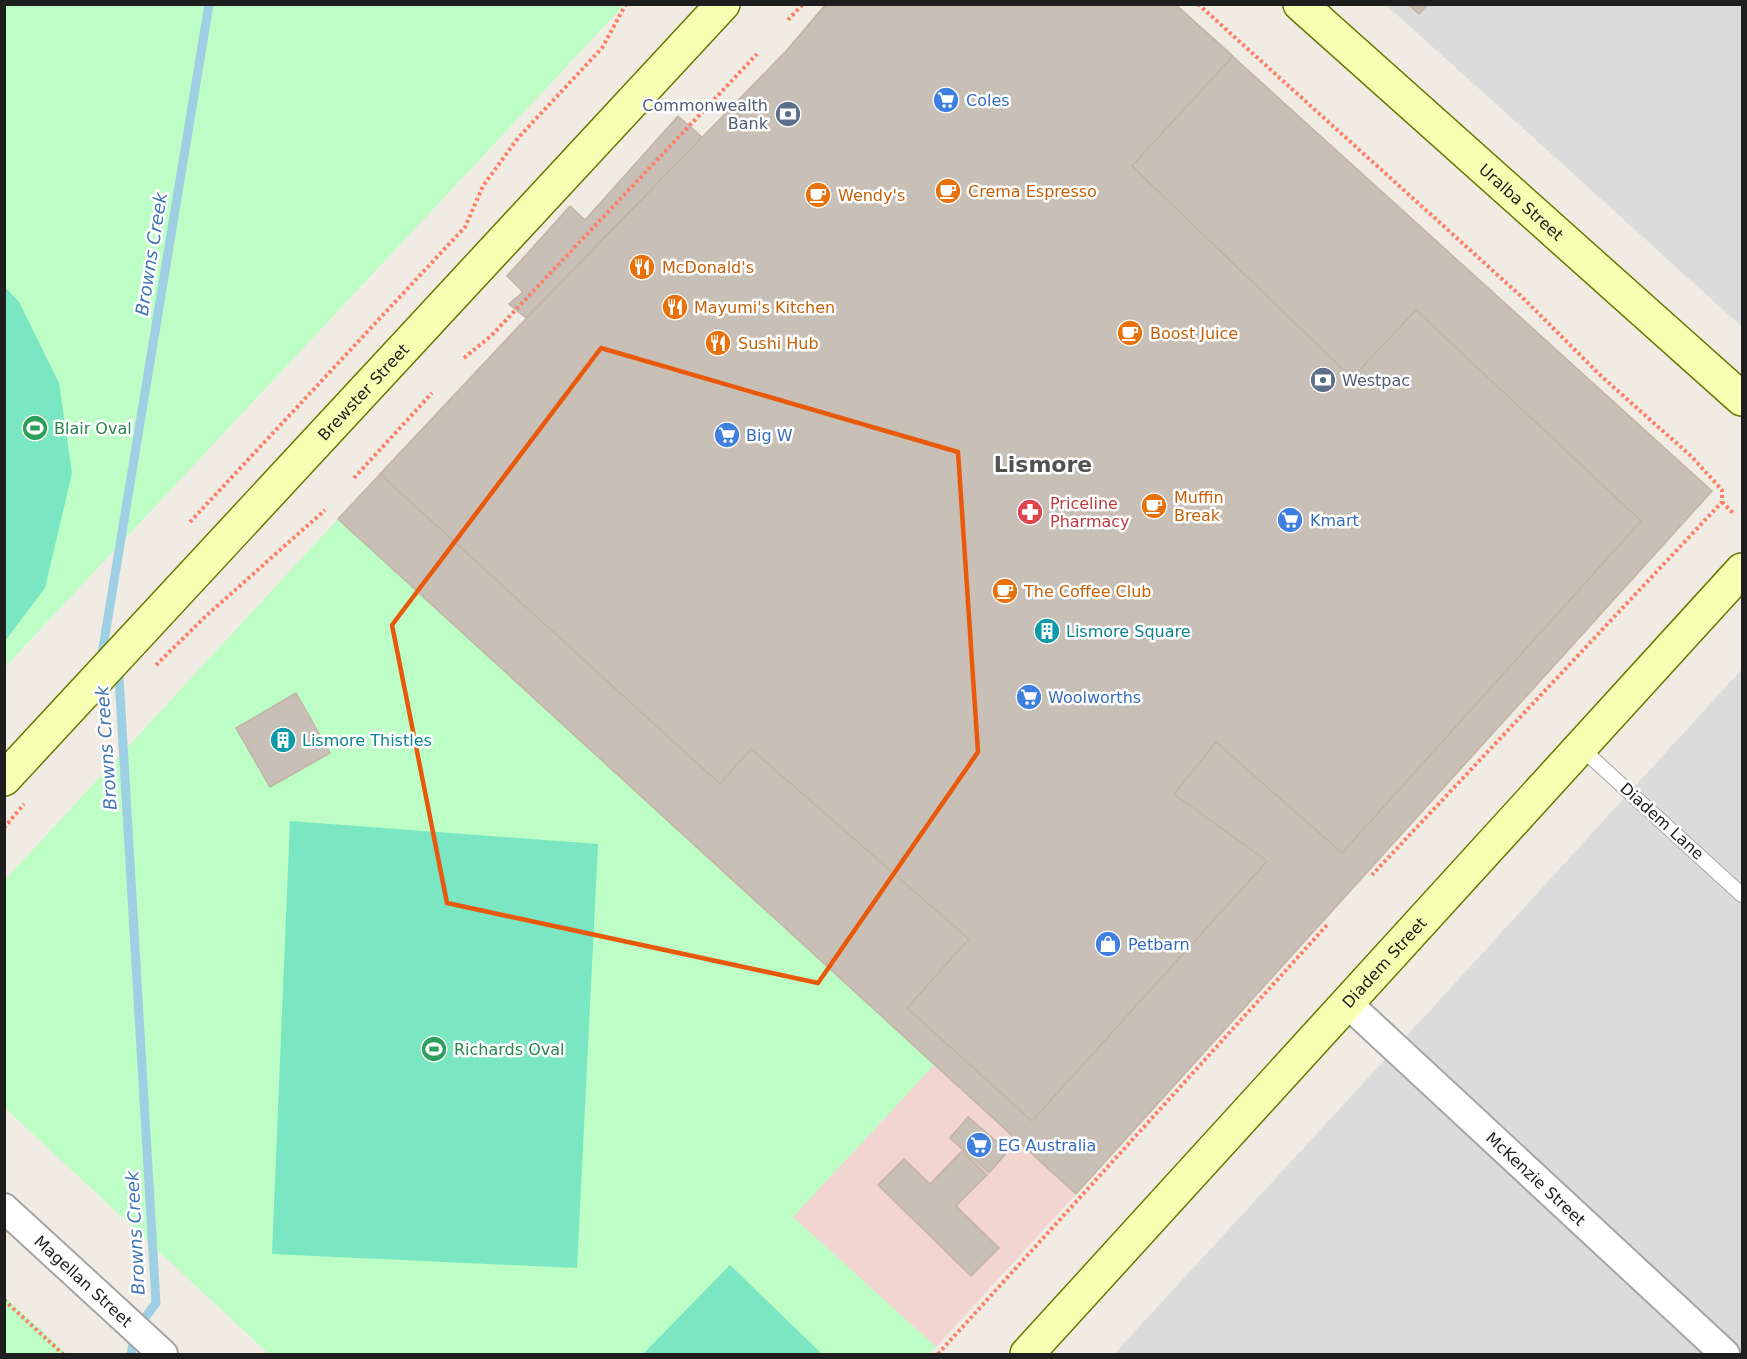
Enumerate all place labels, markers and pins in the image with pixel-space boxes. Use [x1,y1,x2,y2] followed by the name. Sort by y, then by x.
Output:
[931,85,961,115] supermarket icon: Coles
[966,91,1010,110] place label: Coles
[642,96,769,133] place label: Commonwealth Bank
[773,99,803,129] bank icon: Commonwealth Bank
[933,176,963,206] cafe icon: Crema Espresso
[803,180,833,210] cafe icon: Wendy's
[968,182,1097,201] place label: Crema Espresso
[838,186,905,205] place label: Wendy's
[627,252,657,282] restaurant icon: McDonald's
[662,258,754,277] place label: McDonald's
[660,292,690,322] restaurant icon: Mayumi's Kitchen
[694,298,835,317] place label: Mayumi's Kitchen
[1115,318,1145,348] cafe icon: Boost Juice
[1150,324,1238,343] place label: Boost Juice
[703,328,733,358] restaurant icon: Sushi Hub
[738,334,819,353] place label: Sushi Hub
[1308,365,1338,395] bank icon: Westpac
[1342,371,1410,390] place label: Westpac
[20,413,50,443] sports icon: Blair Oval
[54,419,132,438] place label: Blair Oval
[712,420,742,450] supermarket icon: Big W
[746,426,793,445] place label: Big W
[1174,488,1224,525] place label: Muffin Break
[1139,491,1169,521] cafe icon: Muffin Break
[1050,494,1130,531] place label: Priceline Pharmacy
[1015,497,1045,527] pharmacy icon: Priceline Pharmacy
[1275,505,1305,535] supermarket icon: Kmart
[1310,511,1359,530] place label: Kmart
[990,576,1020,606] cafe icon: The Coffee Club
[1023,582,1152,601] place label: The Coffee Club
[1032,616,1062,646] building icon: Lismore Square
[1066,622,1191,641] place label: Lismore Square
[1014,682,1044,712] supermarket icon: Woolworths
[1048,688,1141,707] place label: Woolworths
[268,725,298,755] building icon: Lismore Thistles
[302,731,432,750] place label: Lismore Thistles
[1093,929,1123,959] shop icon: Petbarn
[1128,935,1190,954] place label: Petbarn
[419,1034,449,1064] sports icon: Richards Oval
[454,1040,565,1059] place label: Richards Oval
[964,1130,994,1160] supermarket icon: EG Australia
[998,1136,1096,1155] place label: EG Australia

